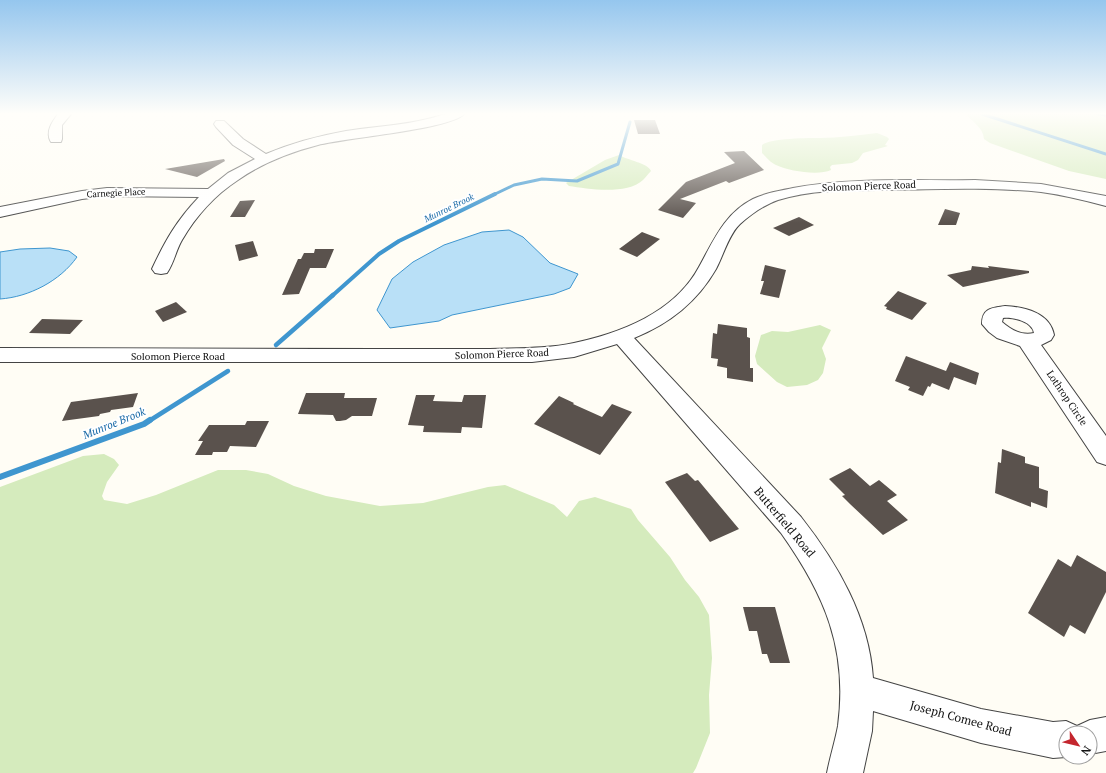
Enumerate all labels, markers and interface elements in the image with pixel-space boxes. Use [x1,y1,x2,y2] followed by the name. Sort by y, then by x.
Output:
[822,178,917,194] street label: Solomon Pierce Road
[86,185,146,201] street label: Carnegie Place
[421,190,477,226] water label: Munroe Brook
[455,346,550,362] street label: Solomon Pierce Road
[131,350,225,363] street label: Solomon Pierce Road
[1044,368,1090,428] street label: Lothrop Circle
[80,404,148,442] water label: Munroe Brook
[751,484,819,560] street label: Butterfield Road
[908,697,1014,739] street label: Joseph Comee Road
[1058,725,1098,765] north arrow
[1078,743,1094,759] text: N

